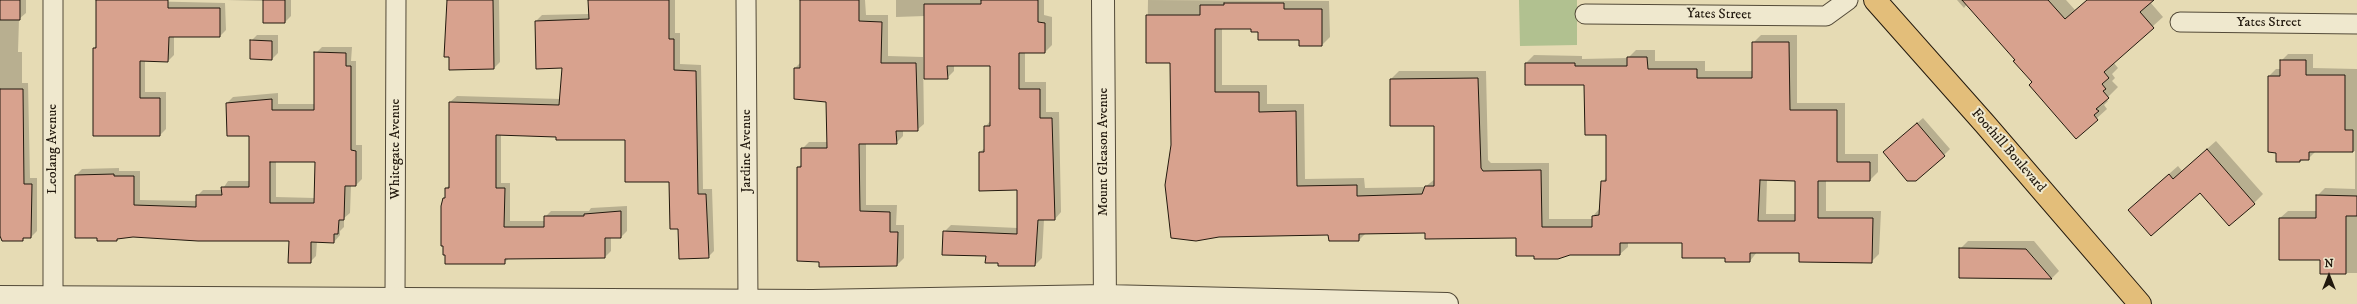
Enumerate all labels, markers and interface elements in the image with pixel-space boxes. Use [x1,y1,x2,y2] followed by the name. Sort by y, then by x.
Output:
[1686,6,1752,24] street label: Yates Street
[2237,15,2301,31] street label: Yates Street
[1096,88,1112,216] street label: Mount Gleason Avenue
[388,99,404,199] street label: Whitegate Avenue
[45,104,61,194] street label: Leolang Avenue
[1967,106,2049,196] street label: Foothill Boulevard
[739,109,755,193] street label: Jardine Avenue
[2309,256,2349,296] north arrow
[2324,257,2334,271] text: N

